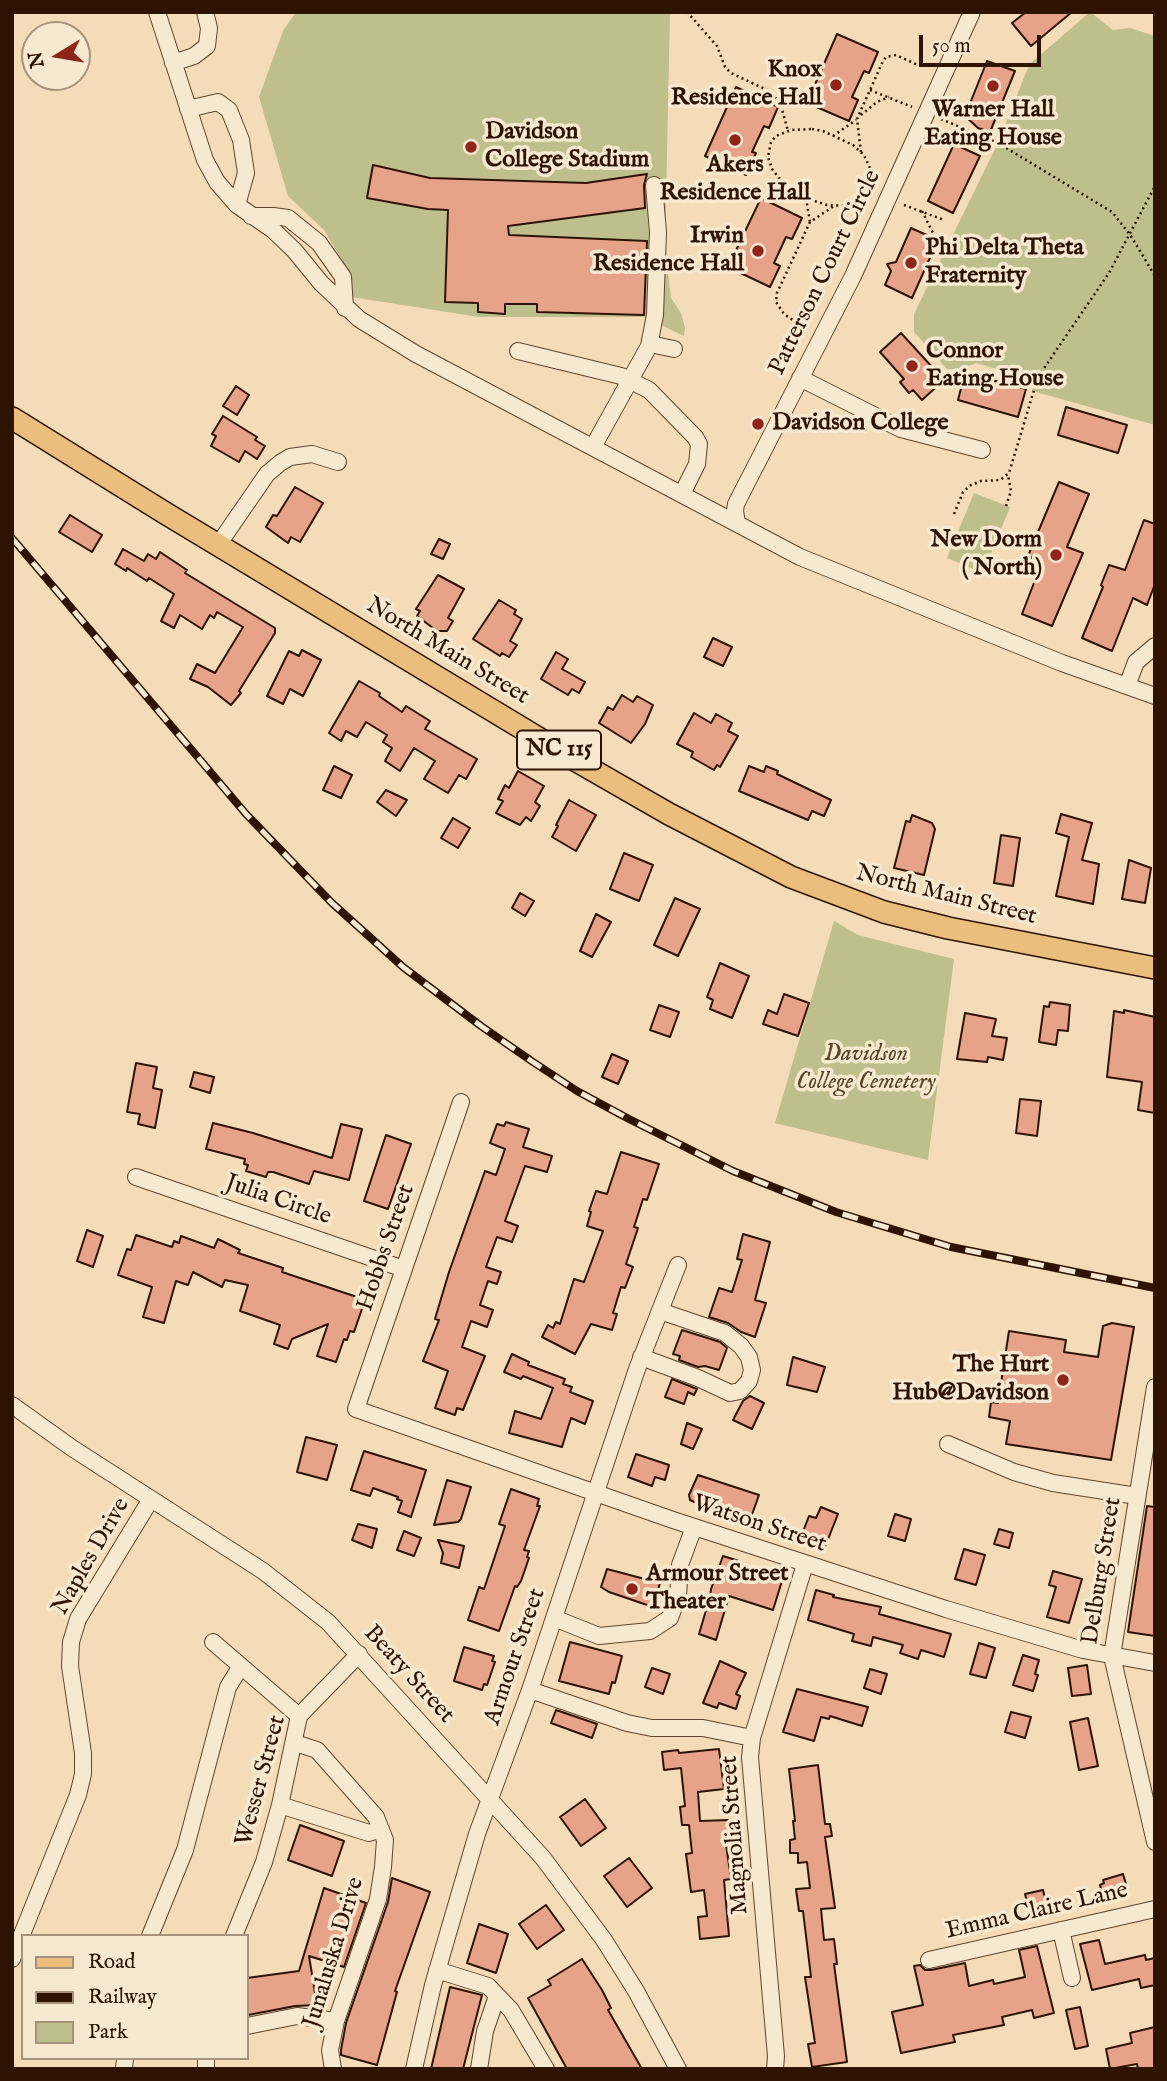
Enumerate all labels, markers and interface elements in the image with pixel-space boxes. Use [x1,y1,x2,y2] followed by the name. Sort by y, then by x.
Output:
[21,21,91,91] north arrow
[922,21,1044,65] scale bar
[932,33,971,60] text: 50 m
[24,49,51,70] text: N
[671,57,822,113] place label: Knox Residence Hall
[828,77,844,93] marker: Knox Residence Hall
[985,78,1001,94] marker: Warner Hall Eating House
[924,97,1062,153] place label: Warner Hall Eating House
[485,119,649,175] place label: Davidson College Stadium
[727,132,743,148] marker: Akers Residence Hall
[463,139,479,155] marker: Davidson College Stadium
[659,152,811,208] place label: Akers Residence Hall
[764,166,888,380] street label: Patterson Court Circle
[593,223,744,279] place label: Irwin Residence Hall
[925,235,1084,291] place label: Phi Delta Theta Fraternity
[750,243,766,259] marker: Irwin Residence Hall
[903,255,919,271] marker: Phi Delta Theta Fraternity
[926,338,1064,394] place label: Connor Eating House
[904,358,920,374] marker: Connor Eating House
[772,410,949,438] place label: Davidson College
[750,416,766,432] marker: Davidson College
[930,527,1042,583] place label: New Dorm ( North)
[1048,547,1064,563] marker: New Dorm ( North)
[360,592,534,712] street label: North Main Street
[517,730,601,770] road number: NC 115
[853,860,1039,932] street label: North Main Street
[796,1041,936,1097] park label: Davidson College Cemetery
[221,1169,335,1233] street label: Julia Circle
[352,1181,422,1315] street label: Hobbs Street
[892,1352,1049,1408] place label: The Hurt Hub@Davidson
[1055,1372,1071,1388] marker: The Hurt Hub@Davidson
[688,1490,830,1560] street label: Watson Street
[47,1493,137,1621] street label: Naples Drive
[1077,1495,1129,1647] street label: Delburg Street
[646,1561,788,1617] place label: Armour Street Theater
[624,1581,640,1597] marker: Armour Street Theater
[479,1585,553,1729] street label: Armour Street
[356,1620,460,1730] street label: Beaty Street
[231,1712,293,1850] street label: Wesser Street
[716,1754,756,1916] street label: Magnolia Street
[298,1874,372,2032] street label: Junaluska Drive
[943,1877,1131,1947] street label: Emma Claire Lane
[21,1934,248,2060] legend
[88,1949,135,1976] text: Road
[88,1984,157,2011] text: Railway
[88,2019,128,2046] text: Park

